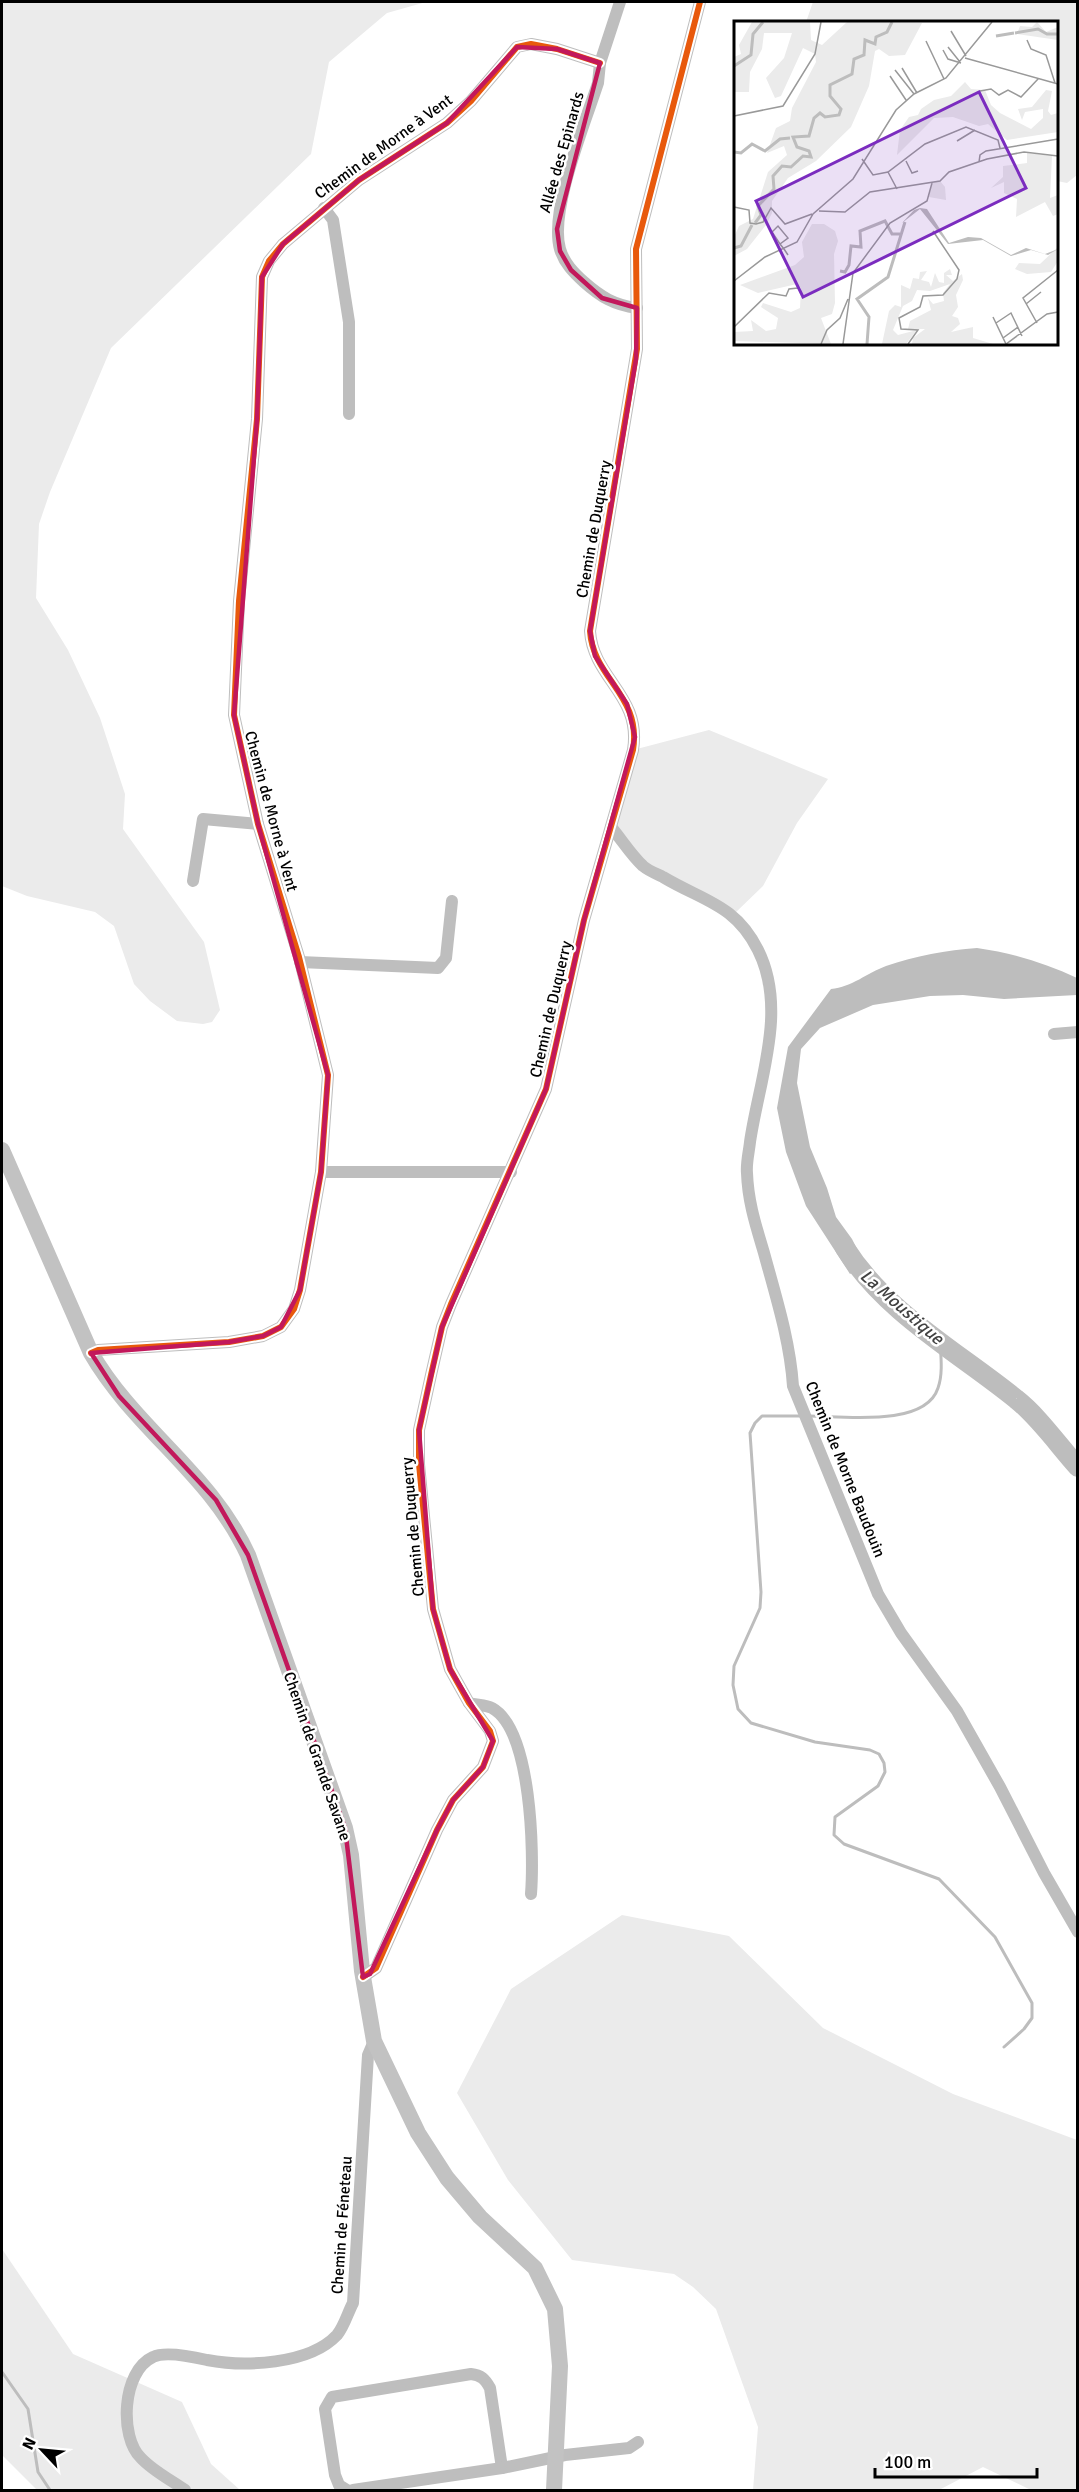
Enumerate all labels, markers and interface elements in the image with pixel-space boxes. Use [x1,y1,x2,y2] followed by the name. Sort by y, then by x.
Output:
[734,21,1058,345] inset map
[535,89,589,215] street label: Allée des Epinards
[311,90,457,204] street label: Chemin de Morne à Vent
[572,458,616,600] street label: Chemin de Duquerry
[240,729,302,894] street label: Chemin de Morne à Vent
[526,938,577,1080] street label: Chemin de Duquerry
[856,1265,949,1350] water label: La Moustique
[801,1378,890,1560] street label: Chemin de Morne Baudouin
[397,1456,429,1597] street label: Chemin de Duquerry
[279,1669,355,1843] street label: Chemin de Grande Savane
[327,2155,357,2295] street label: Chemin de Féneteau
[12,2420,72,2480] north arrow
[18,2434,41,2453] text: N
[875,2441,1037,2479] scale bar
[884,2451,931,2473] text: 100 m

